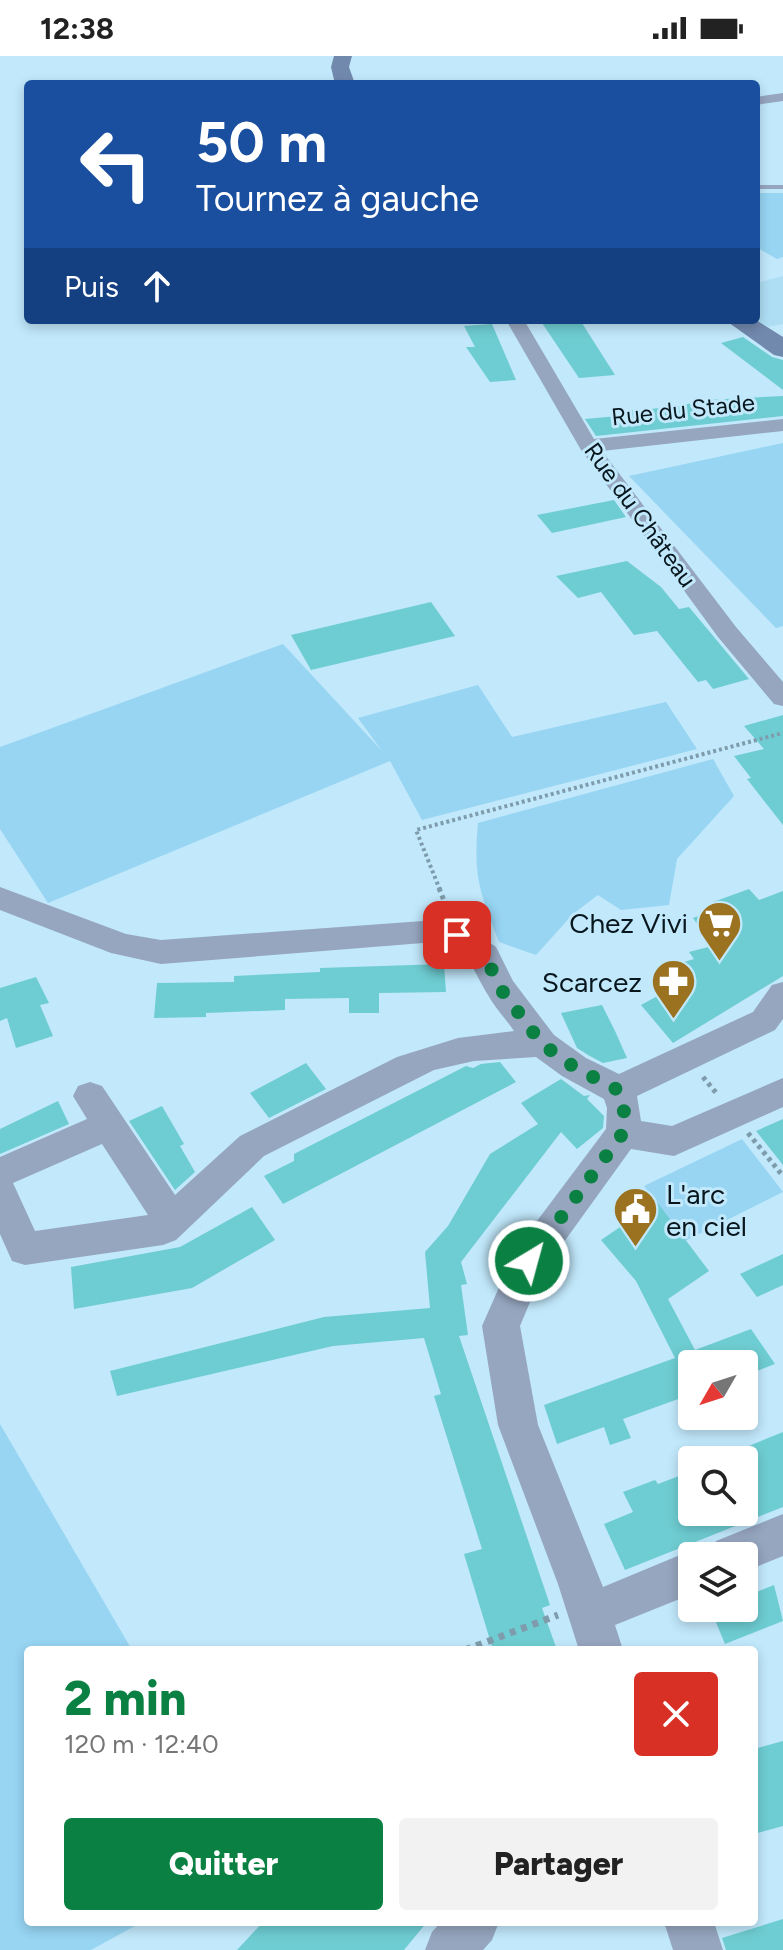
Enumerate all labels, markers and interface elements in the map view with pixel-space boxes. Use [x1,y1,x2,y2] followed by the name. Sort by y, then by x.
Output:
[40,10,114,47] text: 12:38
[196,109,327,176] text: 50 m
[64,112,168,216] icon: left
[196,177,479,220] text: Tournez à gauche
[135,264,179,308] icon: ahead
[64,268,119,305] text: Puis
[610,388,756,431] street label: Rue du Stade
[578,437,703,593] street label: Rue du Château
[695,899,743,962] supermarket icon: Chez Vivi
[423,901,491,969] pin
[569,906,688,940] place label: Chez Vivi
[435,913,479,957] icon: arrive
[649,958,697,1021] pharmacy icon: Scarcez
[542,965,642,999] place label: Scarcez
[666,1177,747,1243] place label: L'arc en ciel
[611,1186,659,1249] public building icon: L'arc en ciel
[487,1219,571,1303] position arrow
[678,1350,758,1430] north arrow
[678,1350,758,1622] map controls
[678,1446,758,1526] button: search
[678,1542,758,1622] button: layers
[64,1669,187,1727] text: 2 min
[634,1672,718,1756] button: close
[64,1728,219,1760] text: 120 m · 12:40
[64,1818,383,1910] button: Quitter
[399,1818,718,1910] button: Partager

